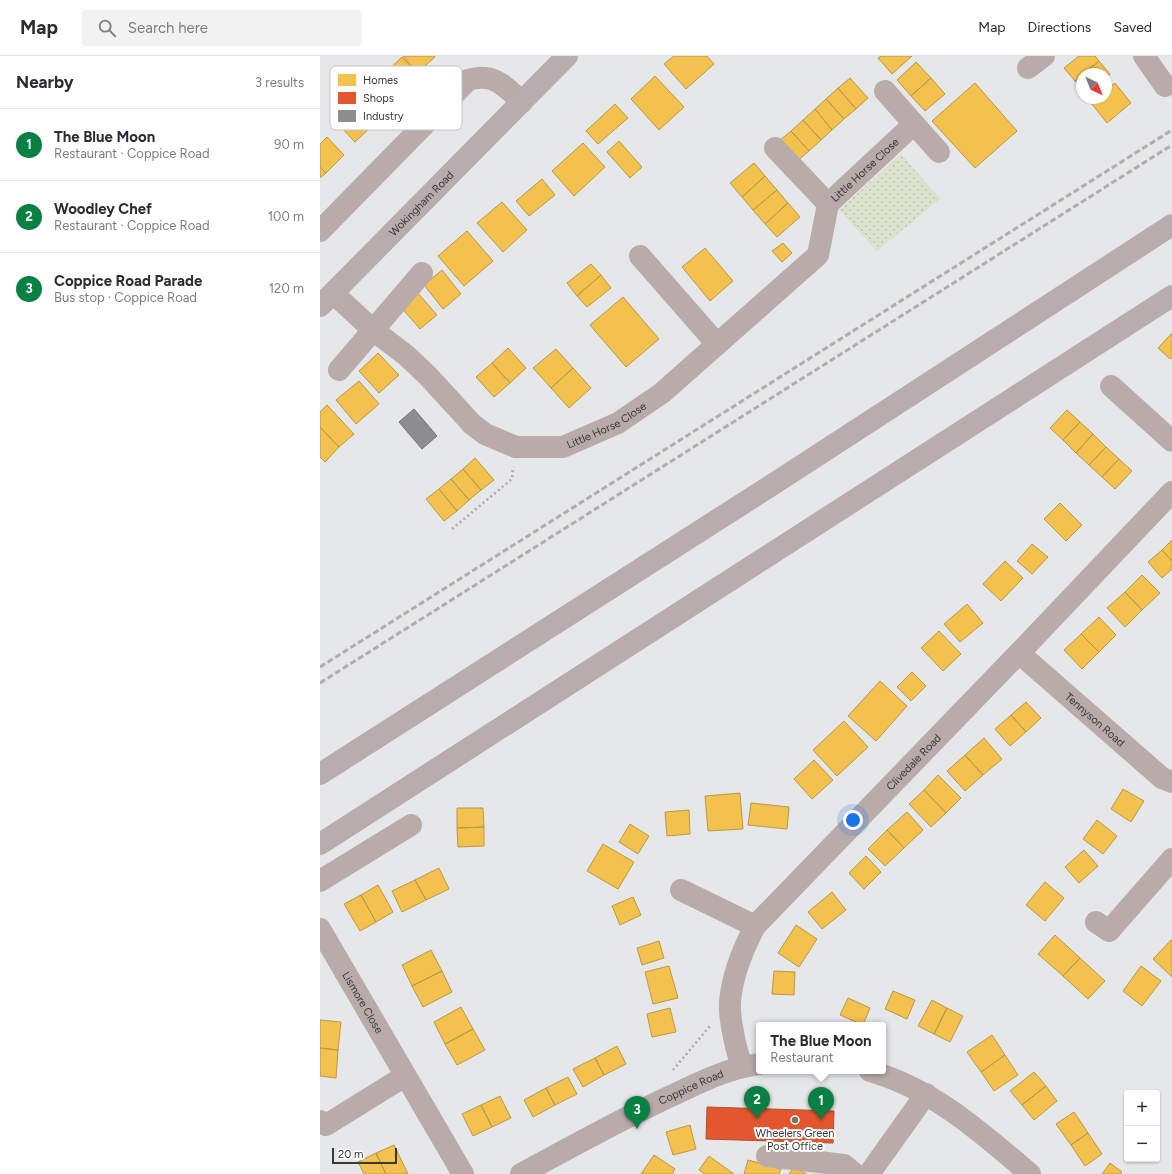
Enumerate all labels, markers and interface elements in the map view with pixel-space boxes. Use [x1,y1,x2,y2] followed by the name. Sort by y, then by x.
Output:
[82,10,362,46] search box
[20,16,58,39] text: Map
[96,17,118,39] icon: search
[128,19,208,37] text: Search here
[978,19,1006,36] text: Map
[1028,19,1091,36] text: Directions
[1113,19,1152,36] text: Saved
[330,66,462,130] legend
[1076,68,1112,104] north arrow
[16,72,74,92] text: Nearby
[363,74,398,87] text: Homes
[255,75,304,90] text: 3 results
[363,92,394,105] text: Shops
[363,110,404,123] text: Industry
[54,128,155,146] text: The Blue Moon
[828,135,901,205] street label: Little Horse Close
[26,137,32,152] text: 1
[274,137,304,152] text: 90 m
[54,146,210,161] text: Restaurant · Coppice Road
[386,168,456,239] street label: Wokingham Road
[54,200,152,218] text: Woodley Chef
[25,209,33,224] text: 2
[268,209,304,224] text: 100 m
[54,218,210,233] text: Restaurant · Coppice Road
[54,272,202,290] text: Coppice Road Parade
[25,281,33,296] text: 3
[269,281,304,296] text: 120 m
[54,290,197,305] text: Bus stop · Coppice Road
[565,399,649,451] street label: Little Horse Close
[1062,690,1128,749] street label: Tennyson Road
[883,731,944,793] street label: Clivedale Road
[843,810,863,830] your location
[340,969,386,1036] street label: Lismore Close
[756,1022,886,1074] popup
[770,1032,872,1050] text: The Blue Moon
[770,1050,834,1065] text: Restaurant
[656,1067,725,1107] street label: Coppice Road
[744,1086,770,1119] pin: 2
[808,1087,834,1120] pin: 1
[1124,1090,1160,1162] map controls
[1124,1090,1160,1126] button: +
[624,1096,650,1129] pin: 3
[790,1115,800,1125] marker: Wheelers Green Post Office
[1124,1126,1160,1162] button: −
[756,1127,834,1153] place label: Wheelers Green Post Office
[332,1146,397,1165] scale bar
[338,1148,363,1161] text: 20 m

